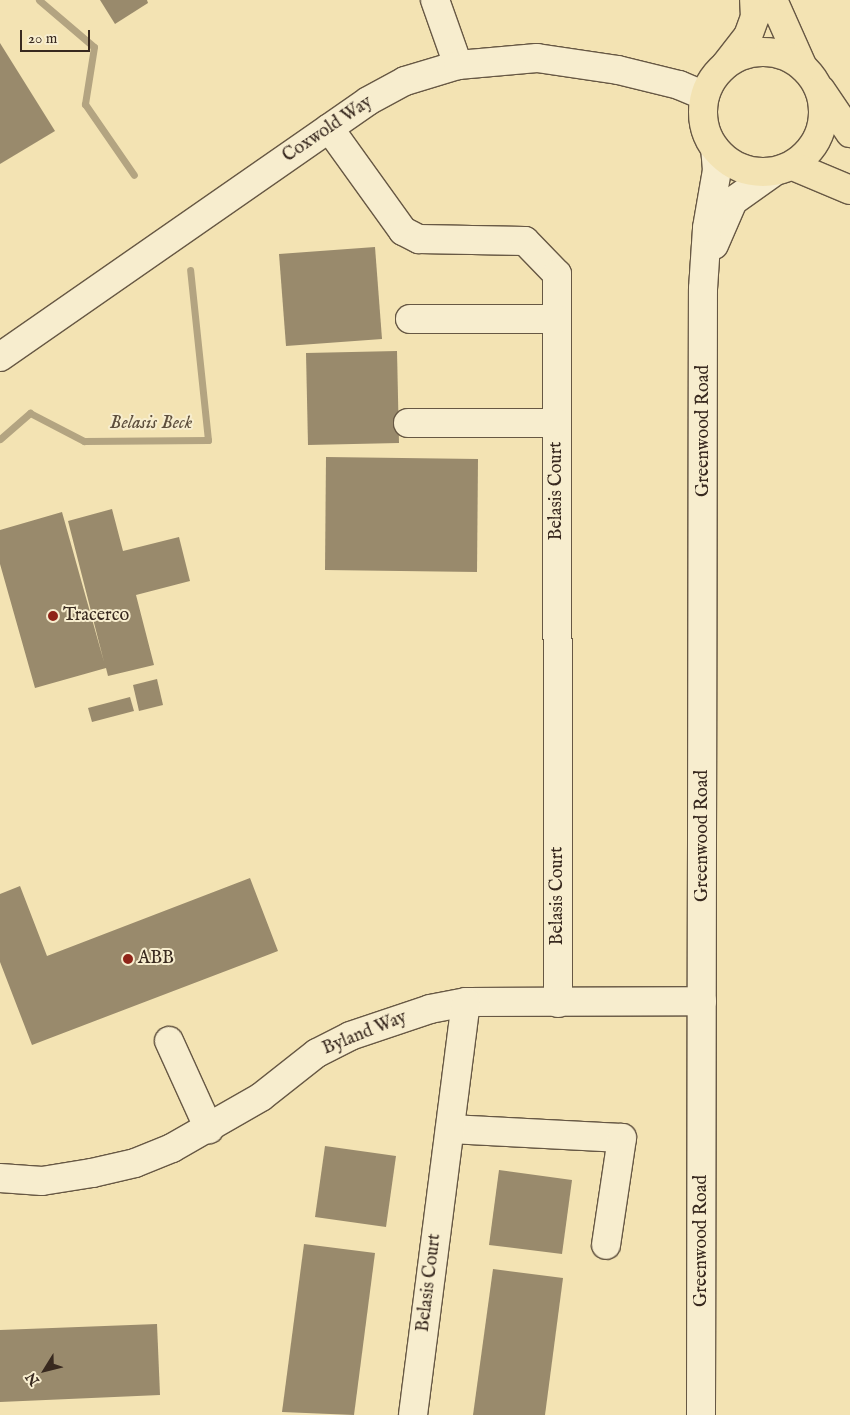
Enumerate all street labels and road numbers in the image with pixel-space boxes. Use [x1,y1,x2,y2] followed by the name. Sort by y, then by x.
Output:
[279,92,377,168] street label: Coxwold Way
[693,365,715,497] street label: Greenwood Road
[546,442,568,540] street label: Belasis Court
[692,770,714,902] street label: Greenwood Road
[547,847,569,945] street label: Belasis Court
[320,1007,410,1061] street label: Byland Way
[691,1175,713,1307] street label: Greenwood Road
[413,1233,447,1333] street label: Belasis Court

